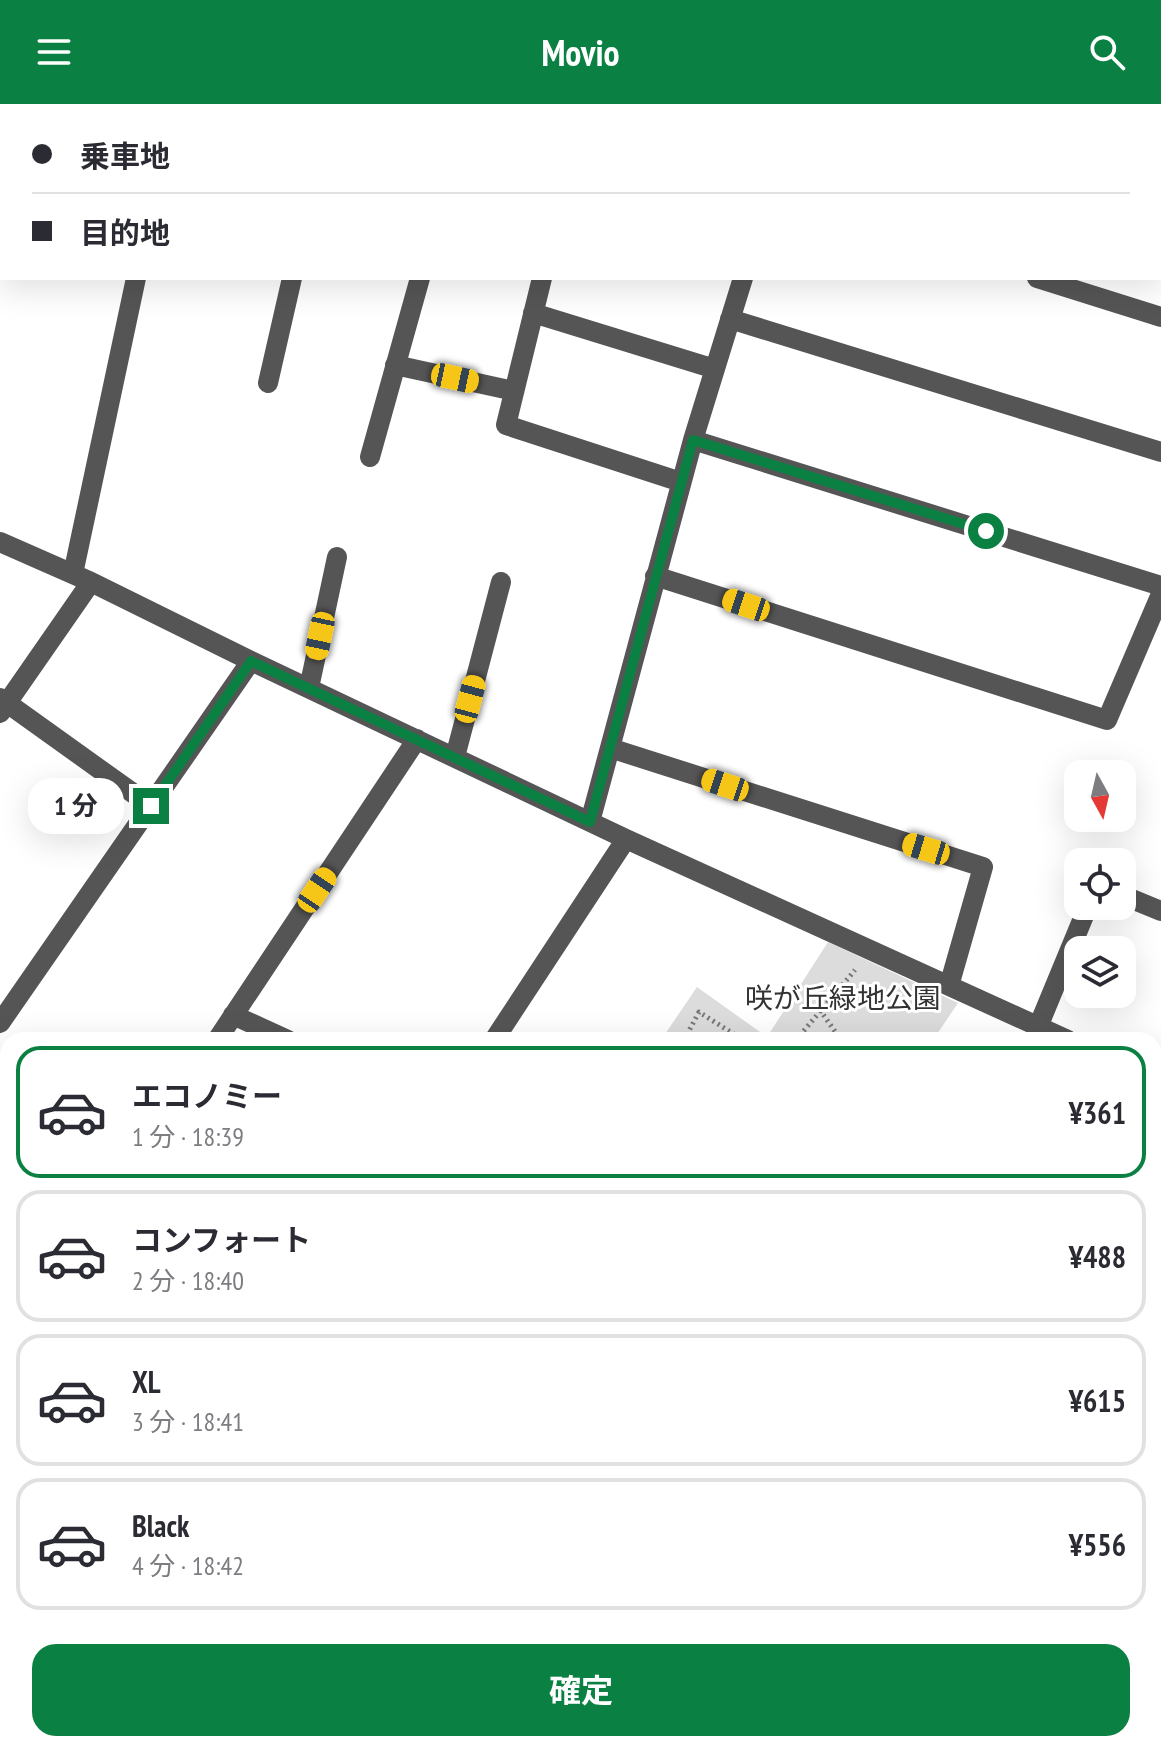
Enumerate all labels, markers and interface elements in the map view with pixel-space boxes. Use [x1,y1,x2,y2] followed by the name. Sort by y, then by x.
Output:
[541,29,620,76] text: Movio
[32,30,76,74] icon: menu
[1085,30,1129,74] icon: search
[80,136,170,175] text: 乗車地
[80,213,170,252] text: 目的地
[429,361,481,395] car
[968,513,1004,549] route start
[719,586,773,624] car
[303,610,337,662] car
[452,673,488,725] car
[1064,760,1136,832] north arrow
[1064,760,1136,1008] map controls
[698,766,752,804] car
[27,778,123,834] callout: 1 分
[133,788,169,824] route end
[54,789,98,822] text: 1 分
[900,831,952,867] car
[1064,848,1136,920] button: locate
[294,863,340,917] car
[1064,936,1136,1008] button: layers
[745,979,941,1016] park label: 咲が丘緑地公園
[36,1076,108,1148] icon: car
[132,1076,282,1115] text: エコノミー
[1069,1093,1126,1132] text: ¥361
[132,1120,244,1153] text: 1 分 · 18:39
[36,1220,108,1292] icon: car
[132,1220,311,1259] text: コンフォート
[1069,1237,1126,1276] text: ¥488
[132,1264,244,1297] text: 2 分 · 18:40
[132,1362,161,1401] text: XL
[36,1364,108,1436] icon: car
[1069,1381,1126,1420] text: ¥615
[132,1405,244,1438] text: 3 分 · 18:41
[132,1506,189,1545] text: Black
[36,1508,108,1580] icon: car
[1069,1525,1126,1564] text: ¥556
[132,1549,244,1582] text: 4 分 · 18:42
[32,1644,1130,1736] button: 確定

